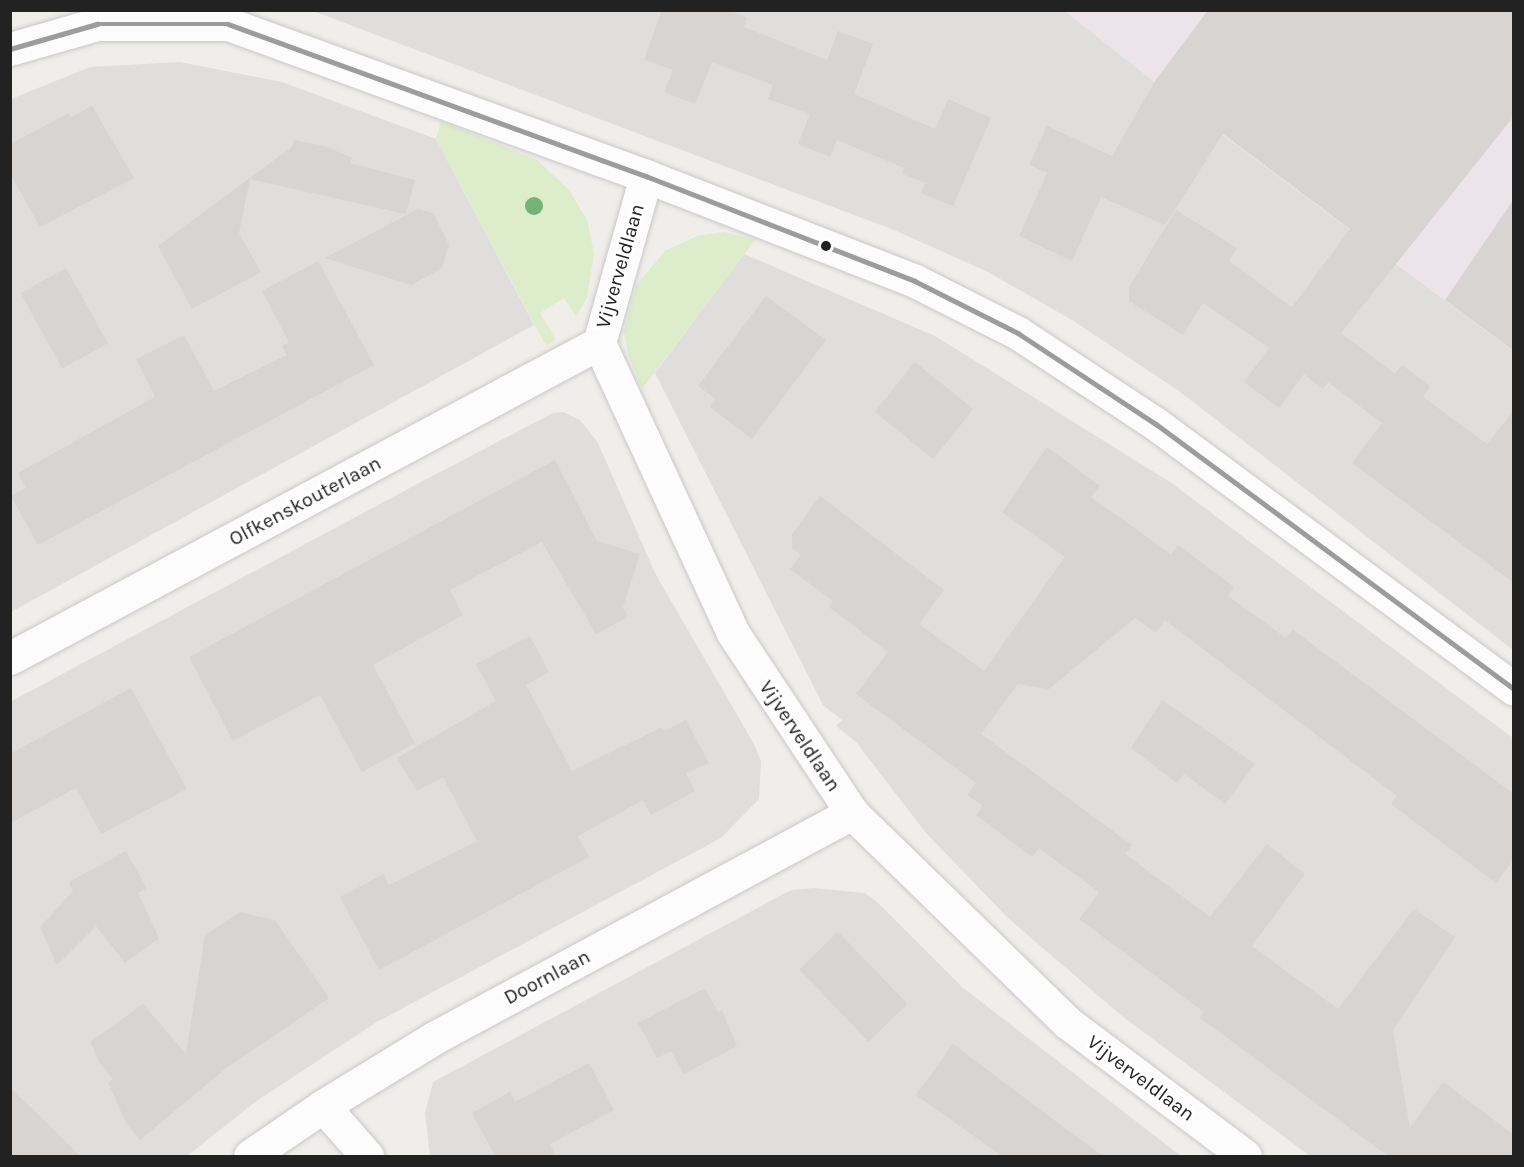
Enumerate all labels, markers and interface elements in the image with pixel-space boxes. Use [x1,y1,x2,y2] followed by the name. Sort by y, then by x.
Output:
[591,201,649,331] street label: Vijverveldlaan
[820,240,832,252] unlabelled marker
[225,451,385,551] street label: Olfkenskouterlaan
[754,676,846,796] street label: Vijverveldlaan
[500,944,594,1010] street label: Doornlaan
[1082,1030,1200,1126] street label: Vijverveldlaan

